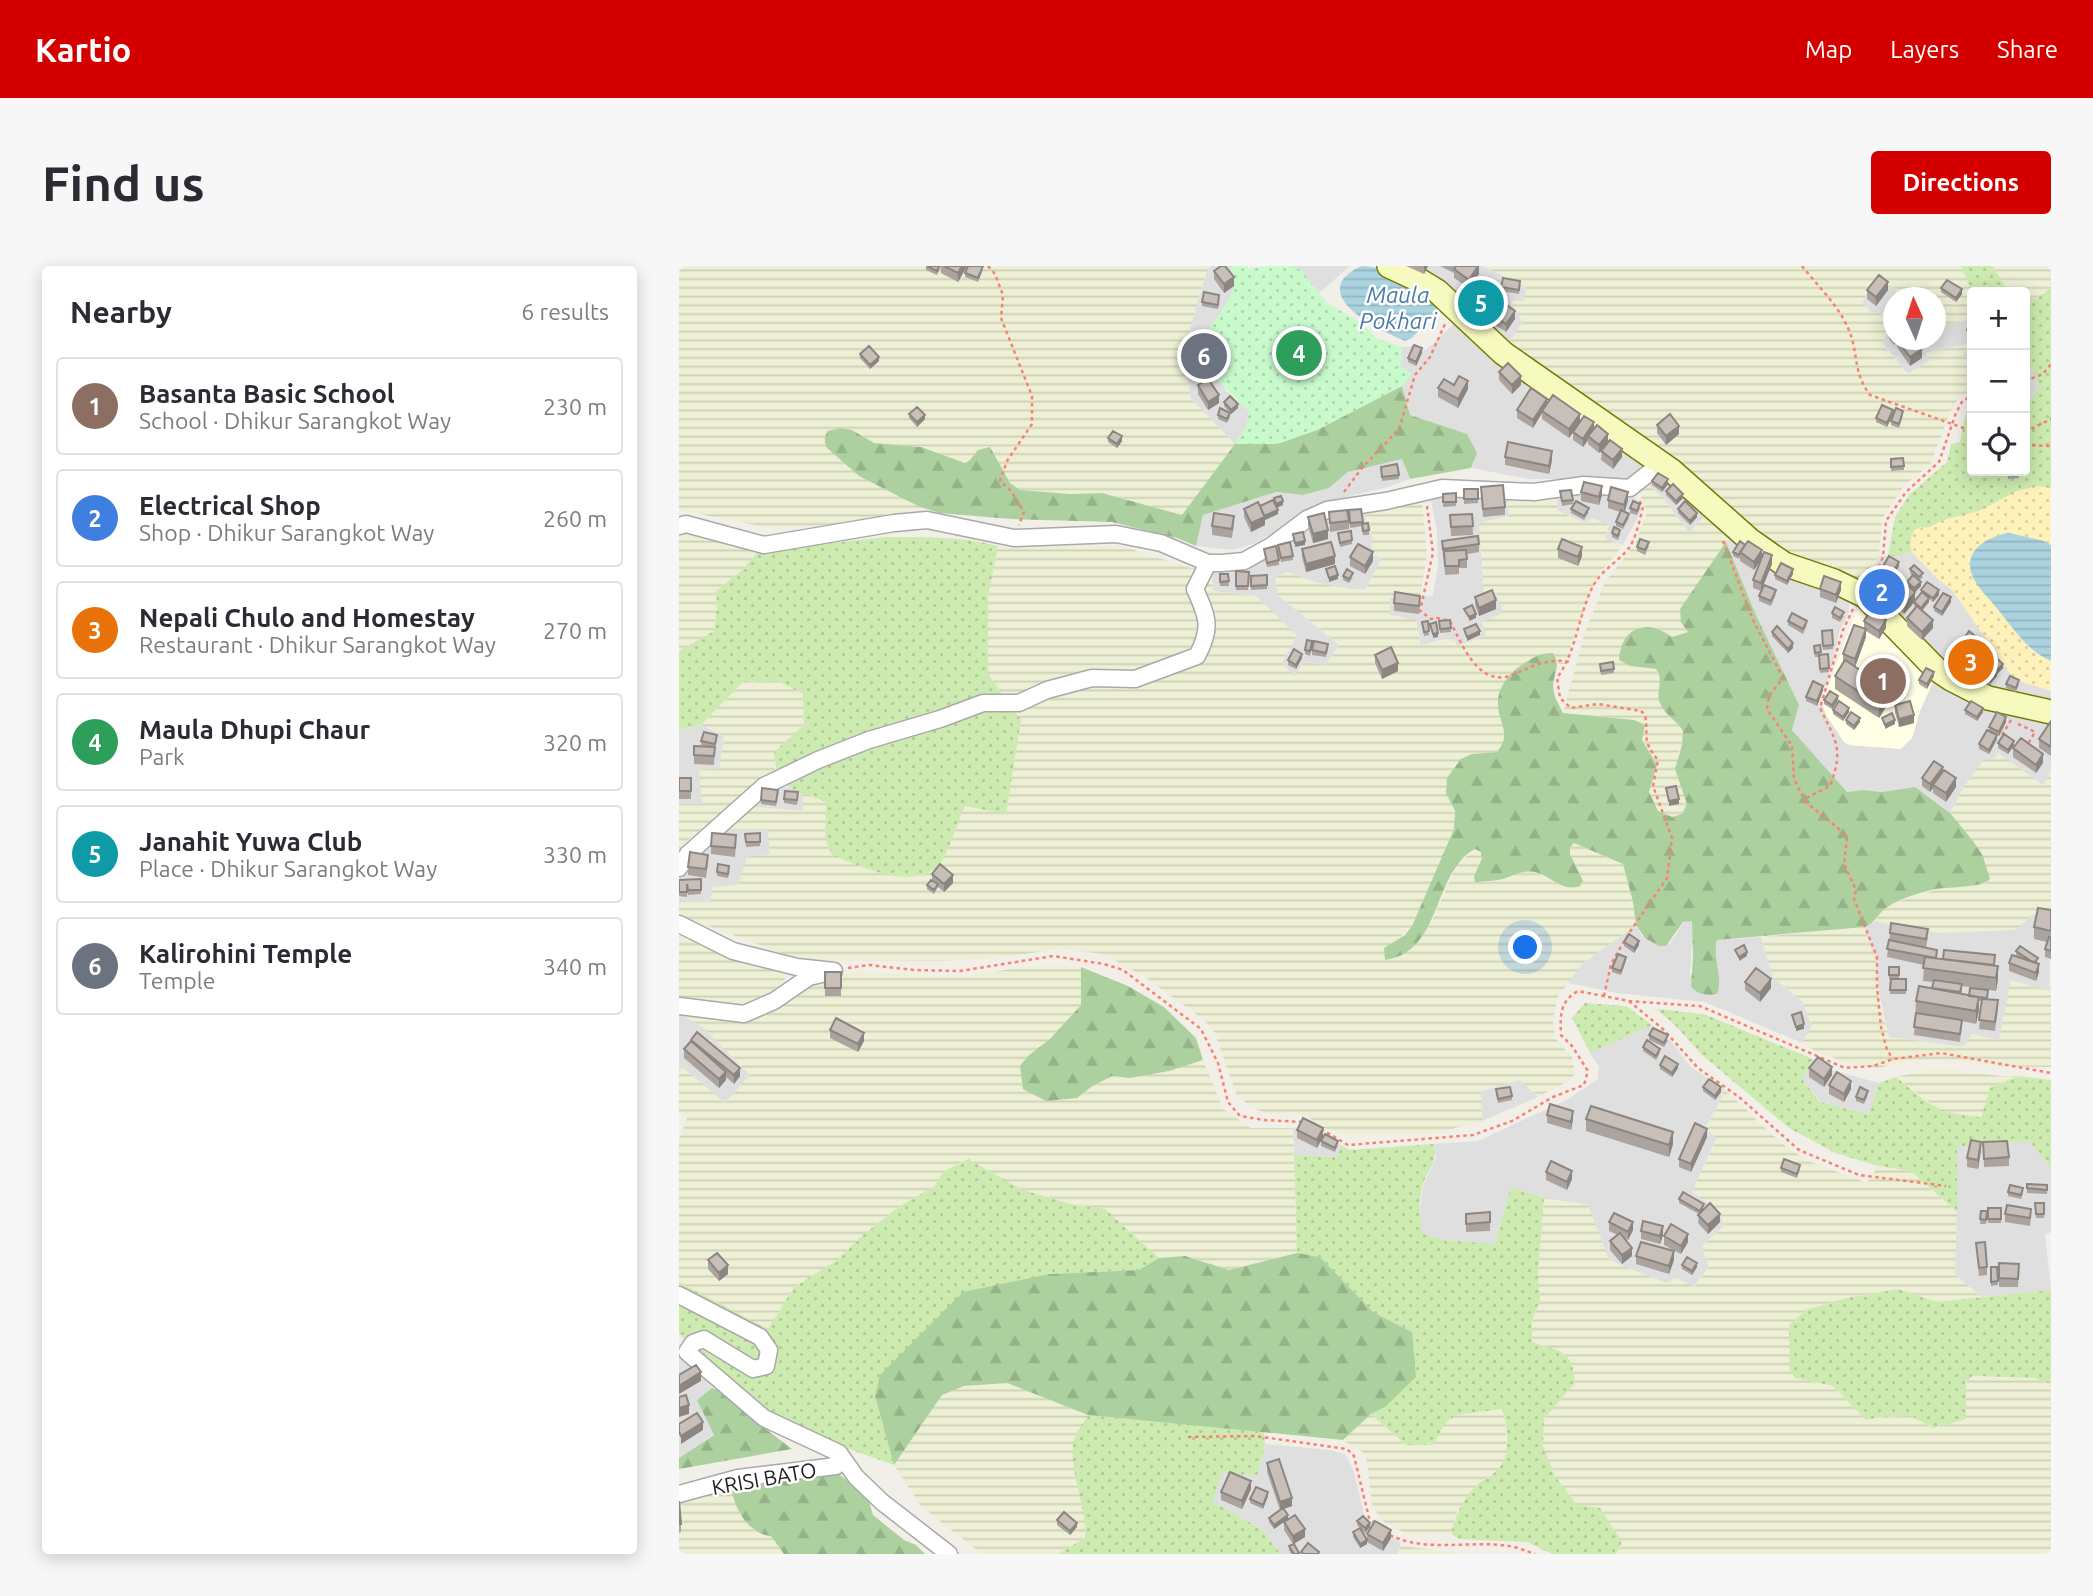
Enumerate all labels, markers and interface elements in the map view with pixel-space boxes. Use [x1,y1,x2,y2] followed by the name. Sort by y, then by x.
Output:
[35,31,131,68] text: Kartio
[1805,36,1852,63] text: Map
[1890,36,1959,63] text: Layers
[1997,36,2058,63] text: Share
[1871,151,2051,214] button: Directions
[42,155,205,210] text: Find us
[1458,277,1504,329] pin: 5
[1359,282,1438,333] water label: Maula Pokhari
[1883,287,1946,350] north arrow
[1967,287,2030,476] map controls
[1967,287,2030,350] button: +
[70,295,172,329] text: Nearby
[521,299,609,324] text: 6 results
[1276,327,1322,379] pin: 4
[1181,330,1227,382] pin: 6
[1967,350,2030,413] button: −
[139,379,395,408] text: Basanta Basic School
[89,394,101,419] text: 1
[543,394,607,419] text: 230 m
[139,408,451,433] text: School · Dhikur Sarangkot Way
[1967,413,2030,476] button: locate
[139,491,321,520] text: Electrical Shop
[89,506,101,531] text: 2
[543,506,607,531] text: 260 m
[139,520,434,545] text: Shop · Dhikur Sarangkot Way
[1859,566,1905,618] pin: 2
[139,603,475,632] text: Nepali Chulo and Homestay
[89,618,101,643] text: 3
[543,618,607,643] text: 270 m
[139,632,496,657] text: Restaurant · Dhikur Sarangkot Way
[1948,636,1994,688] pin: 3
[1860,655,1906,707] pin: 1
[139,715,370,744] text: Maula Dhupi Chaur
[89,730,101,755] text: 4
[543,730,607,755] text: 320 m
[139,744,185,769] text: Park
[139,827,362,856] text: Janahit Yuwa Club
[89,842,101,867] text: 5
[543,842,607,867] text: 330 m
[139,856,437,881] text: Place · Dhikur Sarangkot Way
[1508,930,1542,964] your location
[139,939,352,968] text: Kalirohini Temple
[89,954,101,979] text: 6
[543,954,607,979] text: 340 m
[139,968,215,993] text: Temple
[710,1457,818,1499] street label: KRISI BATO

